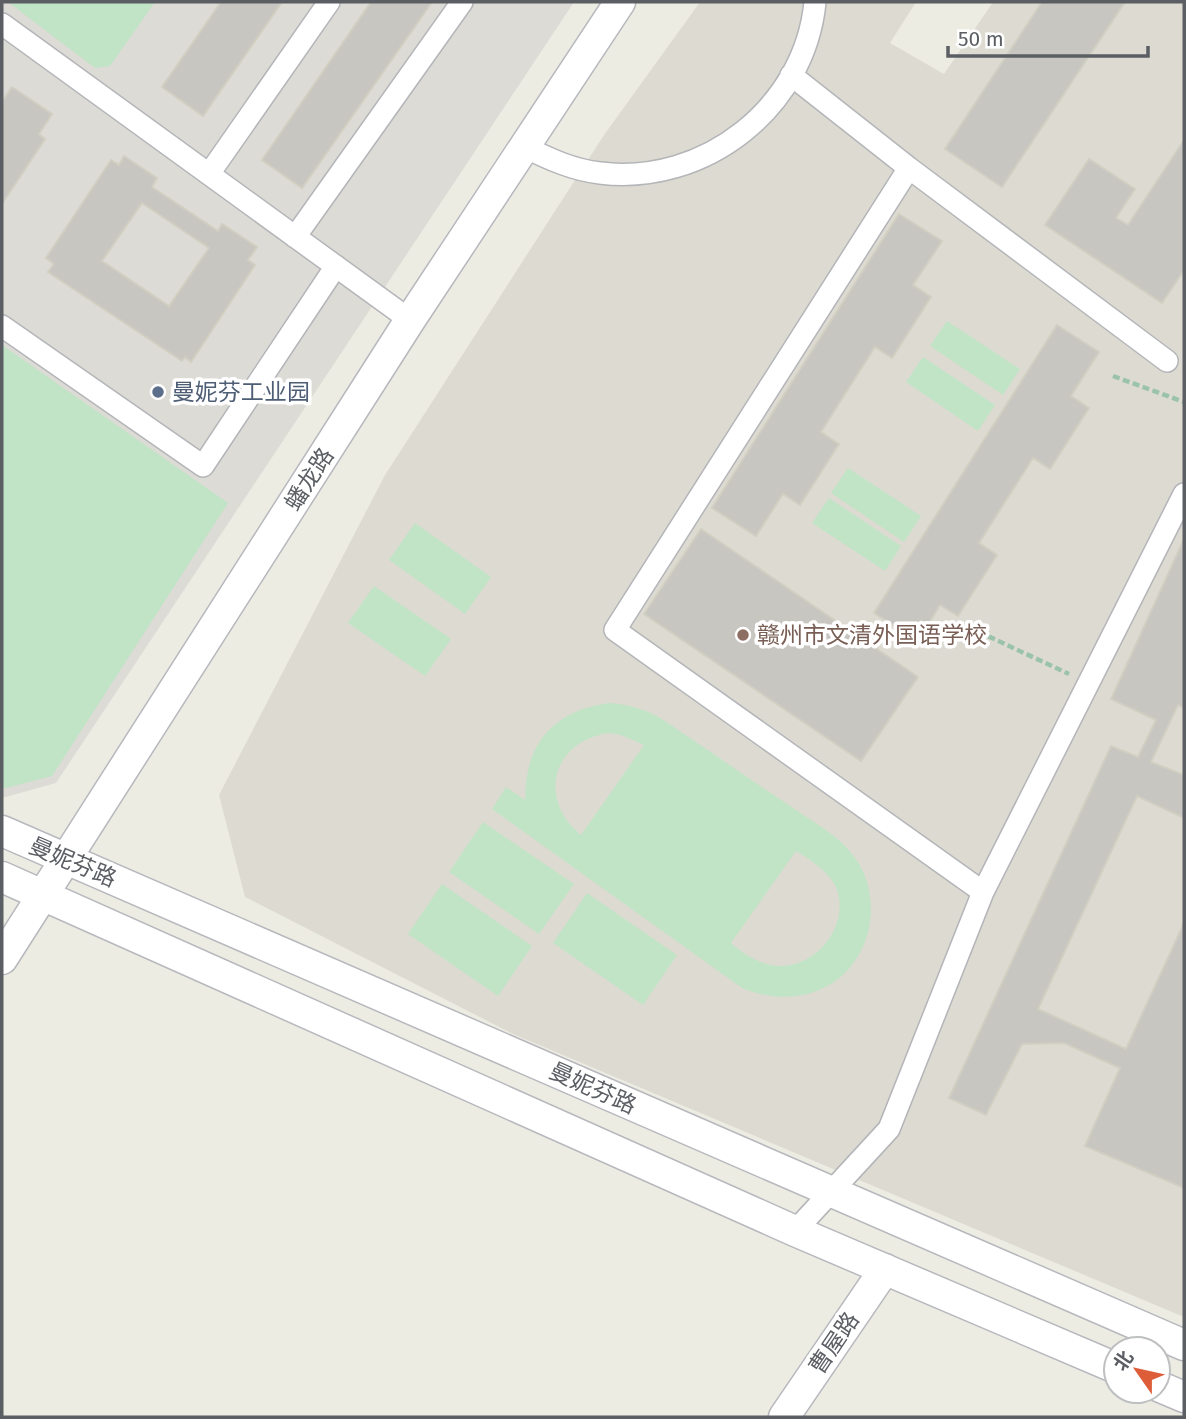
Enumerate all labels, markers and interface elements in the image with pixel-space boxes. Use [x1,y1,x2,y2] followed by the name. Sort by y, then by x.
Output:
[948,14,1148,58] scale bar
[958,26,1004,52] text: 50 m
[172,378,310,406] place label: 曼妮芬工业园
[150,384,166,400] marker: 曼妮芬工业园
[278,442,340,516] street label: 蟠龙路
[757,621,987,649] place label: 赣州市文清外国语学校
[735,627,751,643] marker: 赣州市文清外国语学校
[25,831,121,893] street label: 曼妮芬路
[545,1057,641,1119] street label: 曼妮芬路
[803,1307,865,1379] street label: 曹屋路
[1102,1335,1172,1405] north arrow
[1108,1346,1138,1375] text: 北

